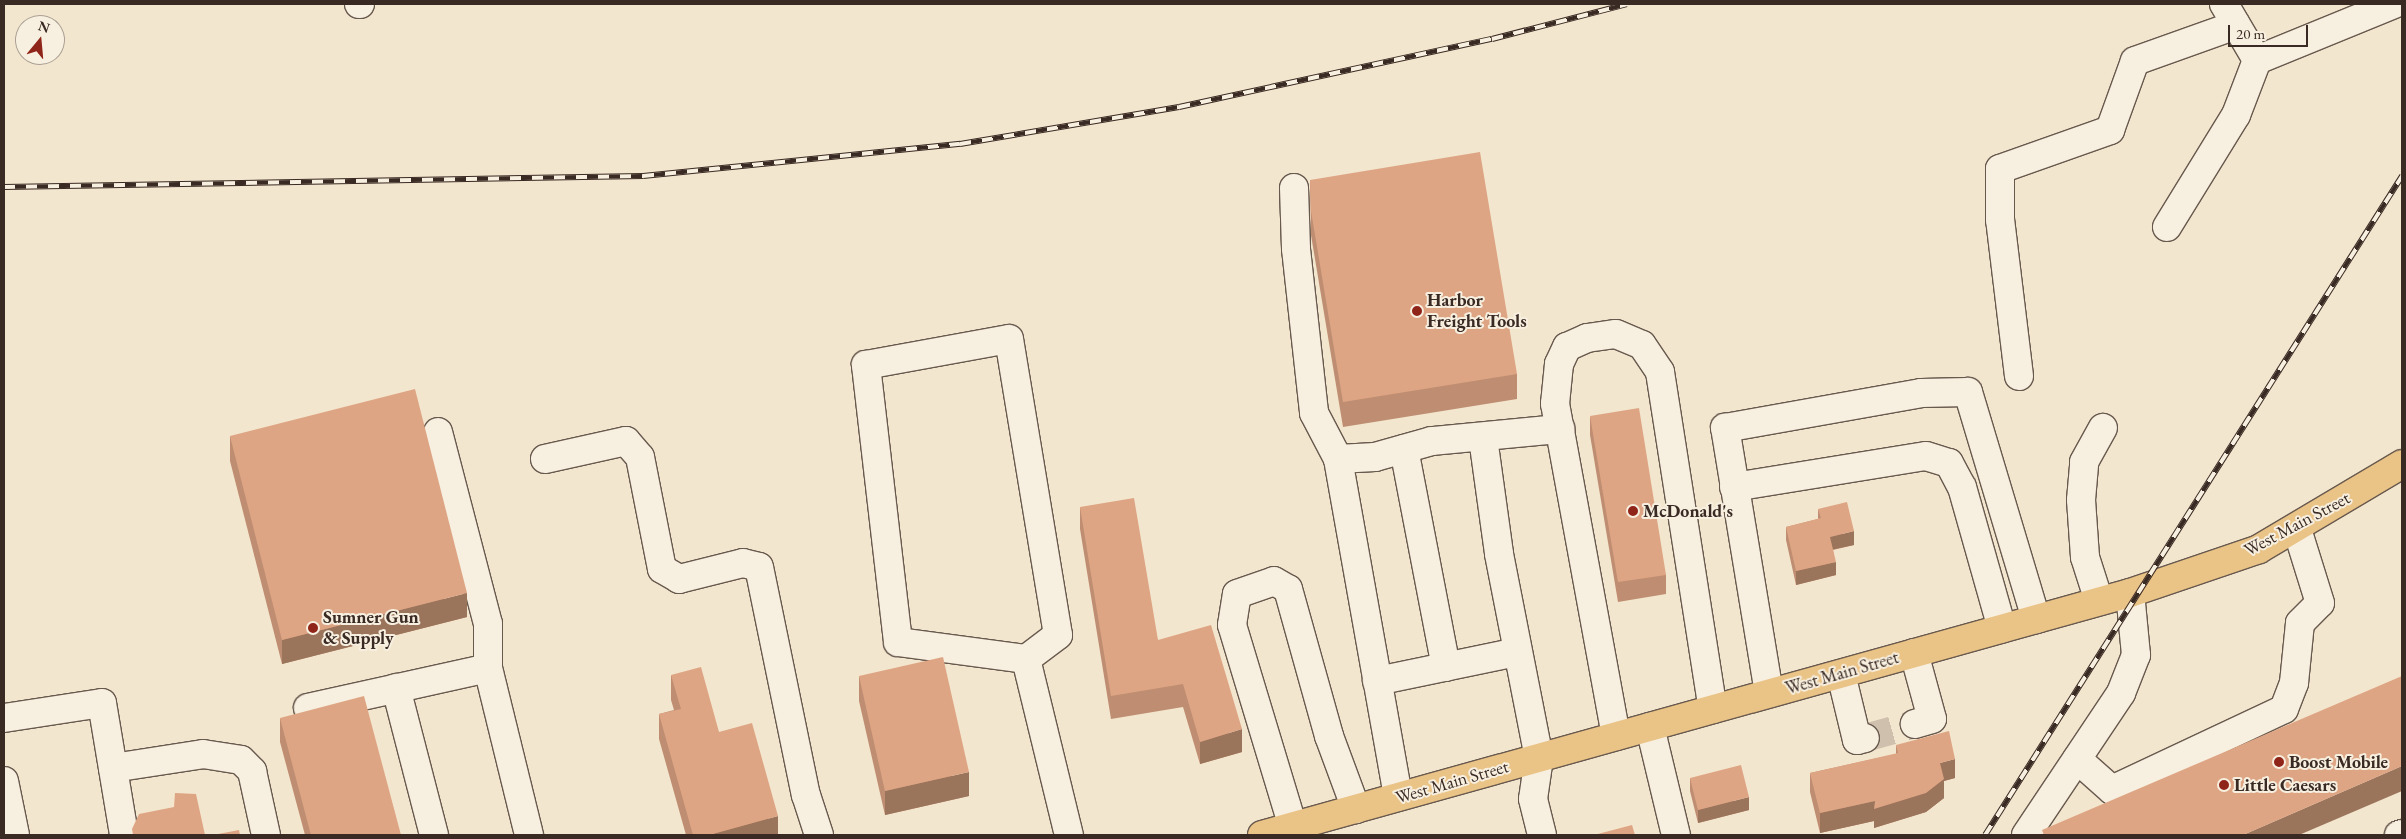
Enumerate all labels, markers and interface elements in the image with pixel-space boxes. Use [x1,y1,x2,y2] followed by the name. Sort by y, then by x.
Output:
[15,15,65,65] north arrow
[2231,15,2311,47] scale bar
[36,16,52,37] text: N
[2236,24,2265,43] text: 20 m
[1427,290,1527,332] place label: Harbor Freight Tools
[1411,305,1423,317] marker: Harbor Freight Tools
[2240,487,2354,561] street label: West Main Street
[1643,500,1733,522] place label: McDonald's
[1627,505,1639,517] marker: McDonald's
[323,607,419,650] place label: Sumner Gun & Supply
[307,622,319,634] marker: Sumner Gun & Supply
[1783,647,1901,699] street label: West Main Street
[2289,751,2388,773] place label: Boost Mobile
[1393,756,1511,808] street label: West Main Street
[2273,756,2285,768] marker: Boost Mobile
[2234,774,2336,796] place label: Little Caesars
[2218,779,2230,791] marker: Little Caesars

